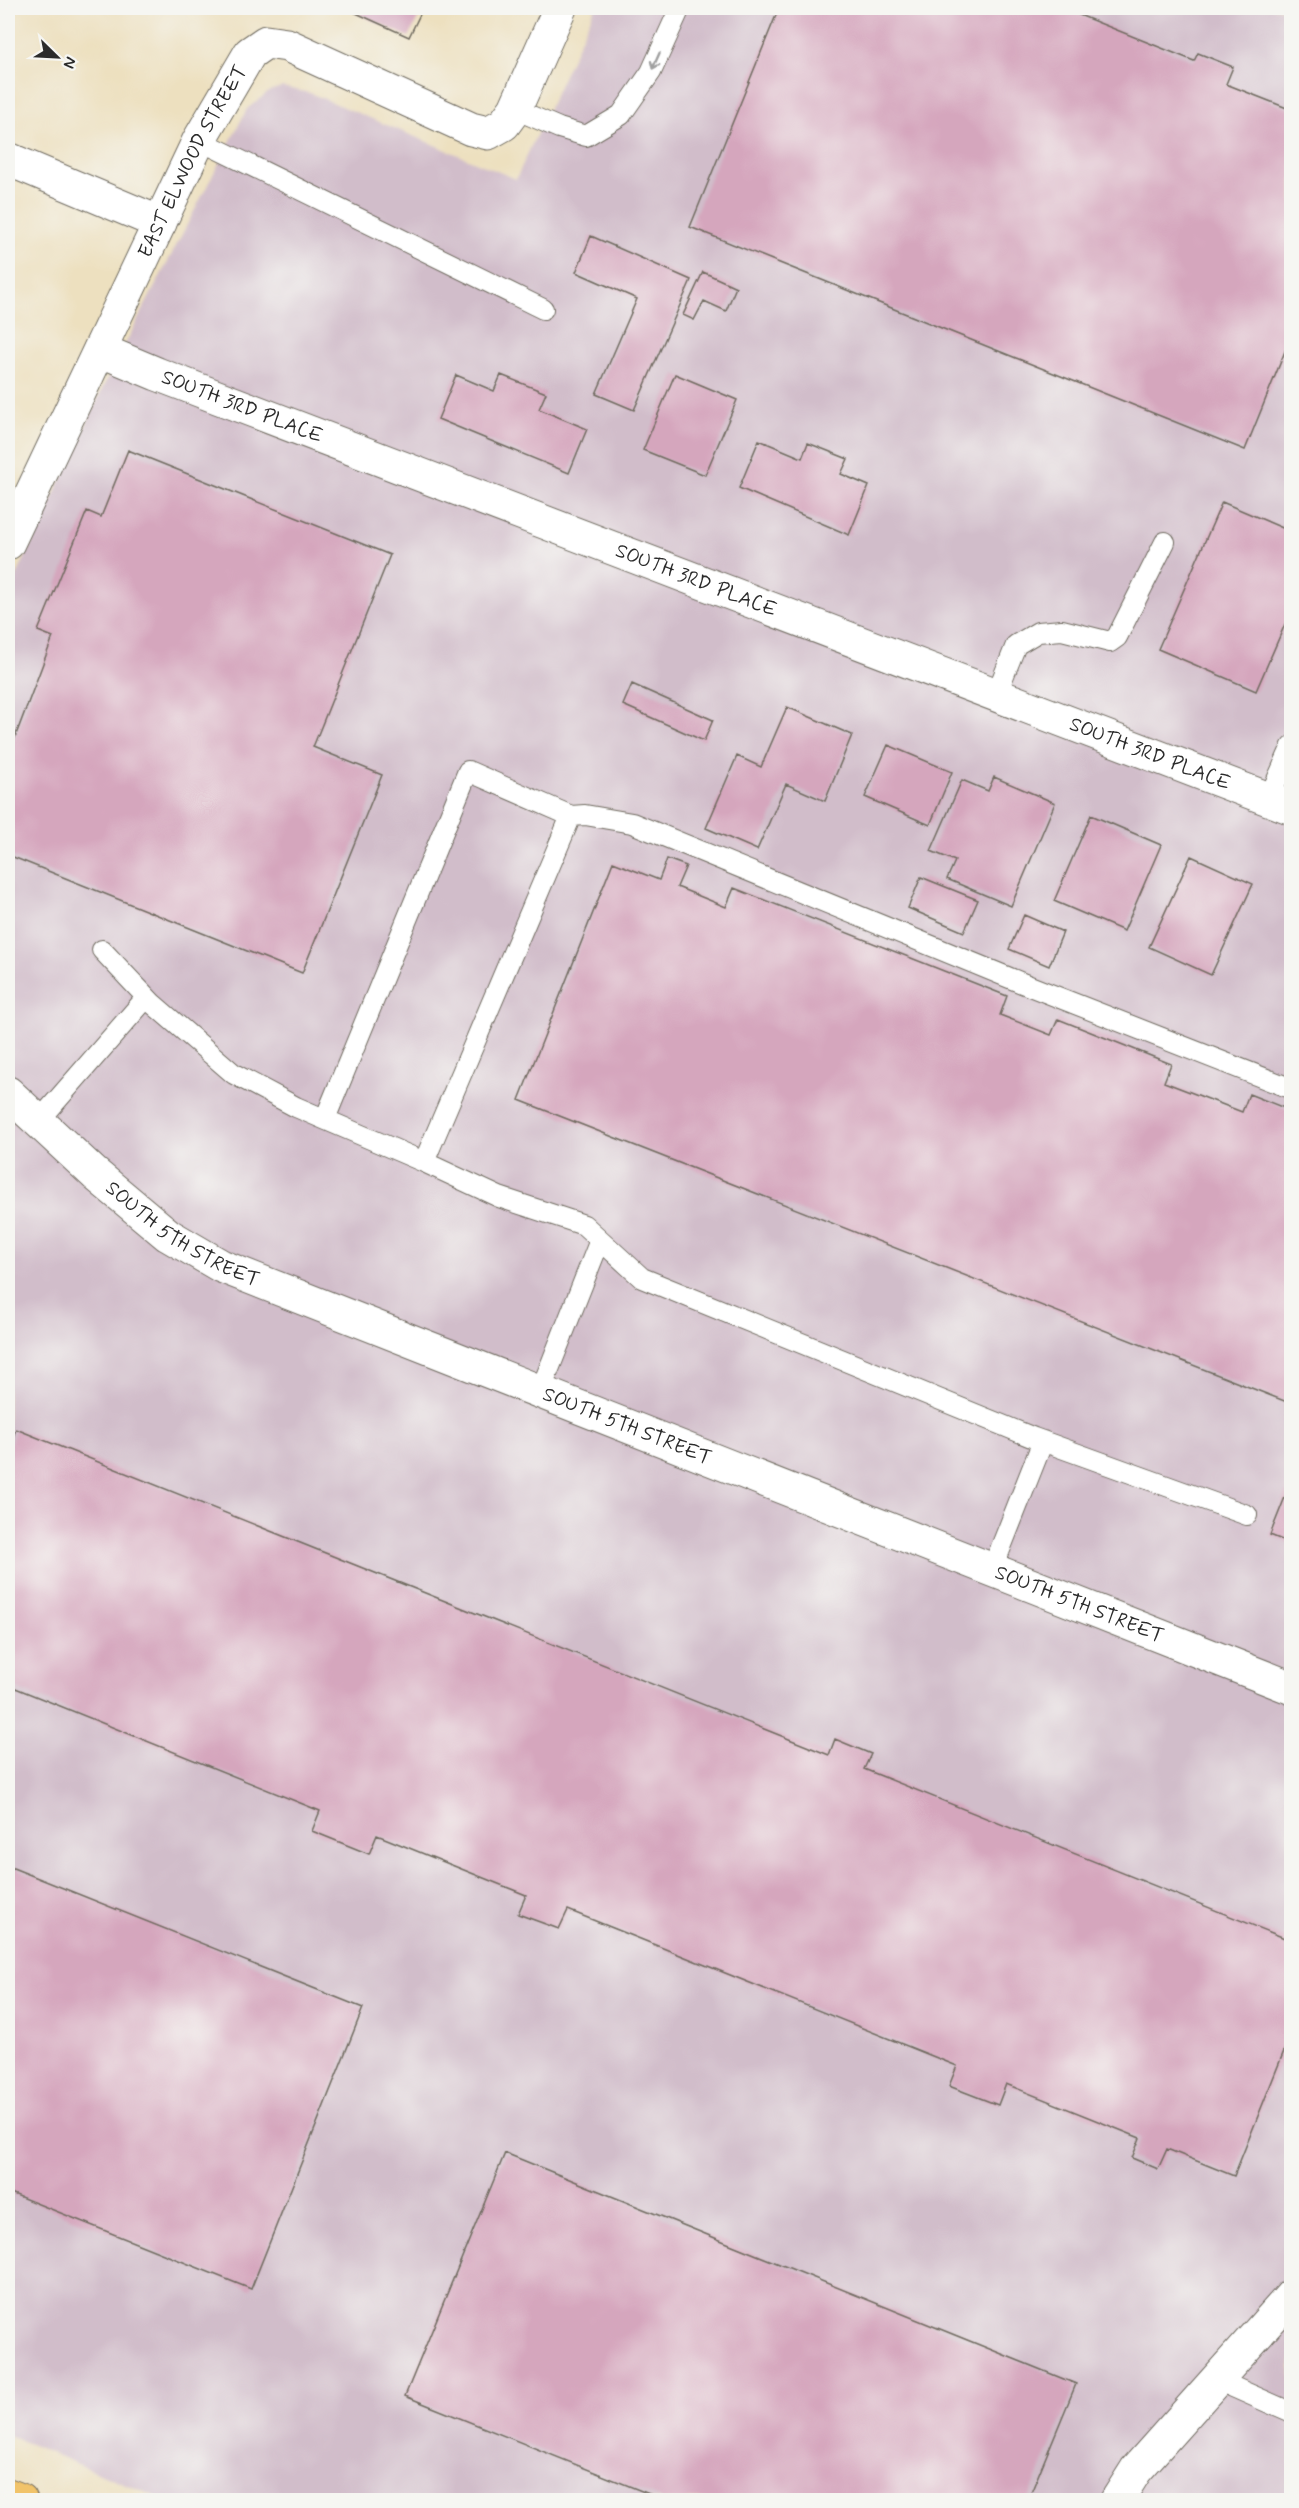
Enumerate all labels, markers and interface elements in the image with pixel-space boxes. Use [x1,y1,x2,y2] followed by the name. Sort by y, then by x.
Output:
[27,27,87,87] north arrow
[650,52,661,70] one-way arrow
[58,53,81,72] text: N
[132,60,254,262] street label: EAST ELWOOD STREET
[158,363,327,450] street label: SOUTH 3RD PLACE
[612,537,781,623] street label: SOUTH 3RD PLACE
[1065,711,1235,797] street label: SOUTH 3RD PLACE
[100,1175,263,1293] street label: SOUTH 5TH STREET
[539,1381,716,1471] street label: SOUTH 5TH STREET
[991,1559,1168,1650] street label: SOUTH 5TH STREET

